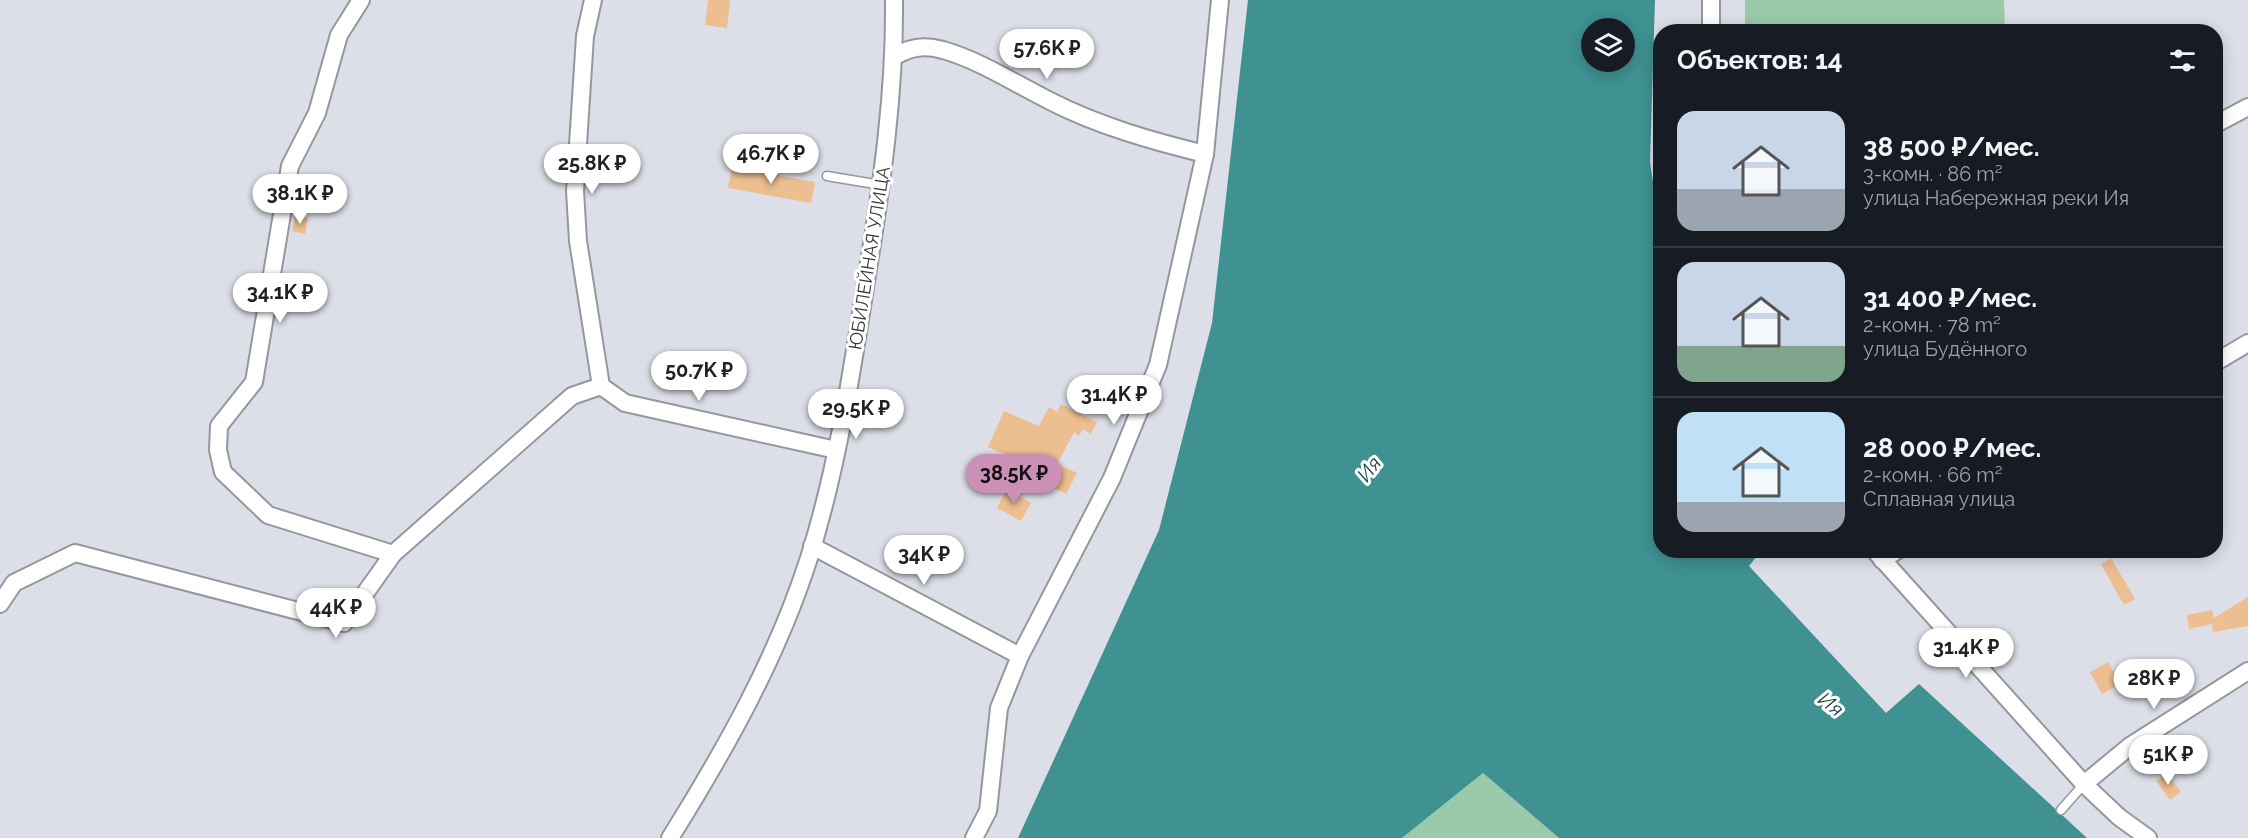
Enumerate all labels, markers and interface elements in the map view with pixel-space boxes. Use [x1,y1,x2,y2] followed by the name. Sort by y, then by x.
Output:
[1581,18,1635,72] map controls
[1581,18,1635,72] button: layers
[992,29,1102,80] pin: 57.6K ₽
[1013,36,1081,60] text: 57.6K ₽
[2166,44,2199,77] icon: filters
[1677,45,1843,75] text: Объектов: 14
[1863,132,2040,162] text: 38 500 ₽/мес.
[716,134,826,185] pin: 46.7K ₽
[1725,135,1797,207] icon: home
[737,141,805,165] text: 46.7K ₽
[537,144,647,195] pin: 25.8K ₽
[558,151,626,175] text: 25.8K ₽
[1863,162,2002,186] text: 3-комн. · 86 m²
[844,165,894,351] street label: ЮБИЛЕЙНАЯ УЛИЦА
[245,174,355,225] pin: 38.1K ₽
[266,181,334,205] text: 38.1K ₽
[1863,186,2129,210] text: улица Набережная реки Ия
[225,273,335,324] pin: 34.1K ₽
[247,280,313,304] text: 34.1K ₽
[1863,283,2037,313] text: 31 400 ₽/мес.
[1725,286,1797,358] icon: home
[1863,313,2001,337] text: 2-комн. · 78 m²
[1863,337,2027,361] text: улица Будённого
[644,351,754,402] pin: 50.7K ₽
[665,358,733,382] text: 50.7K ₽
[1059,375,1169,426] pin: 31.4K ₽
[1081,382,1147,406] text: 31.4K ₽
[801,389,911,440] pin: 29.5K ₽
[822,396,890,420] text: 29.5K ₽
[1863,433,2041,463] text: 28 000 ₽/мес.
[1725,436,1797,508] icon: home
[1352,452,1386,486] water label: Ия
[959,454,1069,505] pin: 38.5K ₽
[980,461,1048,485] text: 38.5K ₽
[1863,463,2002,487] text: 2-комн. · 66 m²
[1863,487,2015,511] text: Сплавная улица
[882,535,966,586] pin: 34K ₽
[898,542,950,566] text: 34K ₽
[294,588,378,639] pin: 44K ₽
[310,595,362,619] text: 44K ₽
[1911,628,2021,679] pin: 31.4K ₽
[1933,635,1999,659] text: 31.4K ₽
[2112,659,2196,710] pin: 28K ₽
[2128,666,2180,690] text: 28K ₽
[1814,687,1849,721] water label: Ия
[2126,735,2210,786] pin: 51K ₽
[2143,742,2193,766] text: 51K ₽

